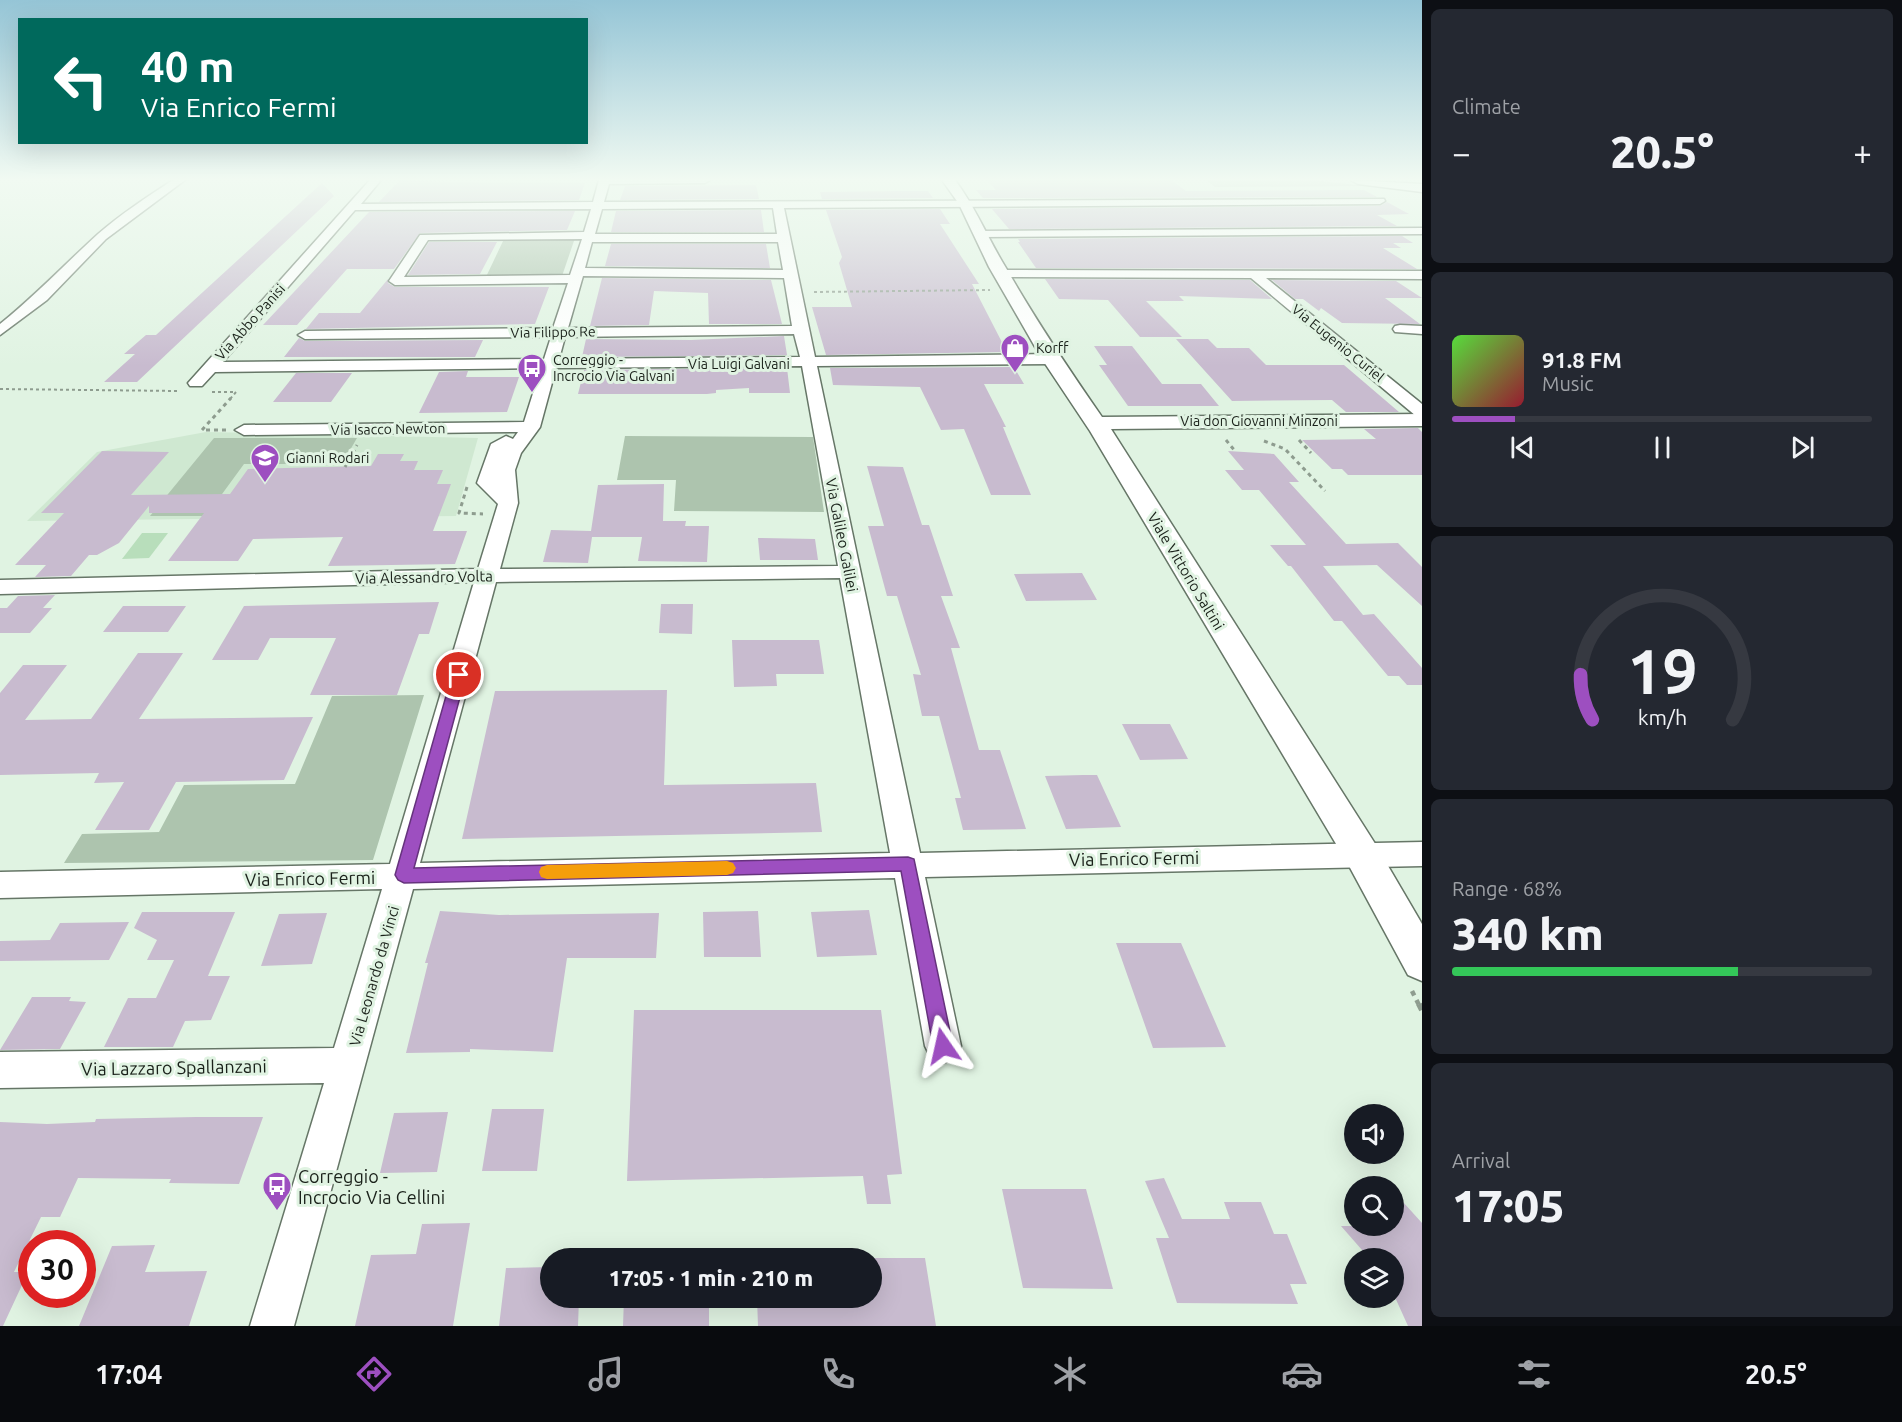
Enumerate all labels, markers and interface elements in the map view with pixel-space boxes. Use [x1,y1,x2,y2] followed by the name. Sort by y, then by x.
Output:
[42,42,120,120] icon: left
[141,43,235,90] text: 40 m
[141,92,337,122] text: Via Enrico Fermi
[1452,95,1521,118] text: Climate
[1610,126,1714,177] text: 20.5°
[1452,134,1471,171] text: −
[1853,134,1872,171] text: +
[212,281,288,363] street label: Via Abbo Panisi
[1289,301,1388,385] street label: Via Eugenio Curiel
[510,323,596,341] street label: Via Filippo Re
[999,332,1031,374] shop icon: Korff
[1036,340,1069,356] place label: Korff
[1542,347,1622,372] text: 91.8 FM
[516,352,548,394] bus stop icon: Correggio - Incrocio Via Galvani
[553,352,675,384] place label: Correggio - Incrocio Via Galvani
[688,356,790,372] street label: Via Luigi Galvani
[1542,372,1594,395] text: Music
[1180,413,1338,429] street label: Via don Giovanni Minzoni
[331,420,445,438] street label: Via Isacco Newton
[1506,431,1539,464] icon: previous
[1646,431,1679,464] icon: pause
[1786,431,1819,464] icon: next
[249,442,281,484] school or university icon: Gianni Rodari
[286,450,369,466] place label: Gianni Rodari
[823,477,861,593] street label: Via Galileo Galilei
[1144,509,1228,633] street label: Viale Vittorio Saltini
[355,567,493,587] street label: Via Alessandro Volta
[1627,636,1697,706] text: 19
[433,649,484,700] pin
[442,658,475,691] icon: arrive
[1637,705,1687,729] text: km/h
[1069,847,1199,869] street label: Via Enrico Fermi
[245,867,375,889] street label: Via Enrico Fermi
[1452,877,1562,900] text: Range · 68%
[346,904,402,1048] street label: Via Leonardo da Vinci
[1452,908,1604,959] text: 340 km
[911,1014,975,1078] position arrow
[81,1055,267,1079] street label: Via Lazzaro Spallanzani
[1344,1104,1404,1308] map controls
[1344,1104,1404,1164] button: sound
[1452,1149,1510,1172] text: Arrival
[298,1166,445,1207] place label: Correggio - Incrocio Via Cellini
[261,1170,293,1212] bus stop icon: Correggio - Incrocio Via Cellini
[1344,1176,1404,1236] button: search
[1452,1180,1565,1231] text: 17:05
[18,1230,96,1308] speed limit sign: 30
[1344,1248,1404,1308] button: layers
[609,1265,813,1290] text: 17:05 · 1 min · 210 m
[353,1353,395,1395] icon: directions
[585,1353,627,1395] icon: music
[817,1353,859,1395] icon: phone
[1049,1353,1091,1395] icon: climate
[1281,1353,1323,1395] icon: car
[1513,1353,1555,1395] icon: filters
[95,1359,163,1389] text: 17:04
[1745,1359,1807,1389] text: 20.5°

